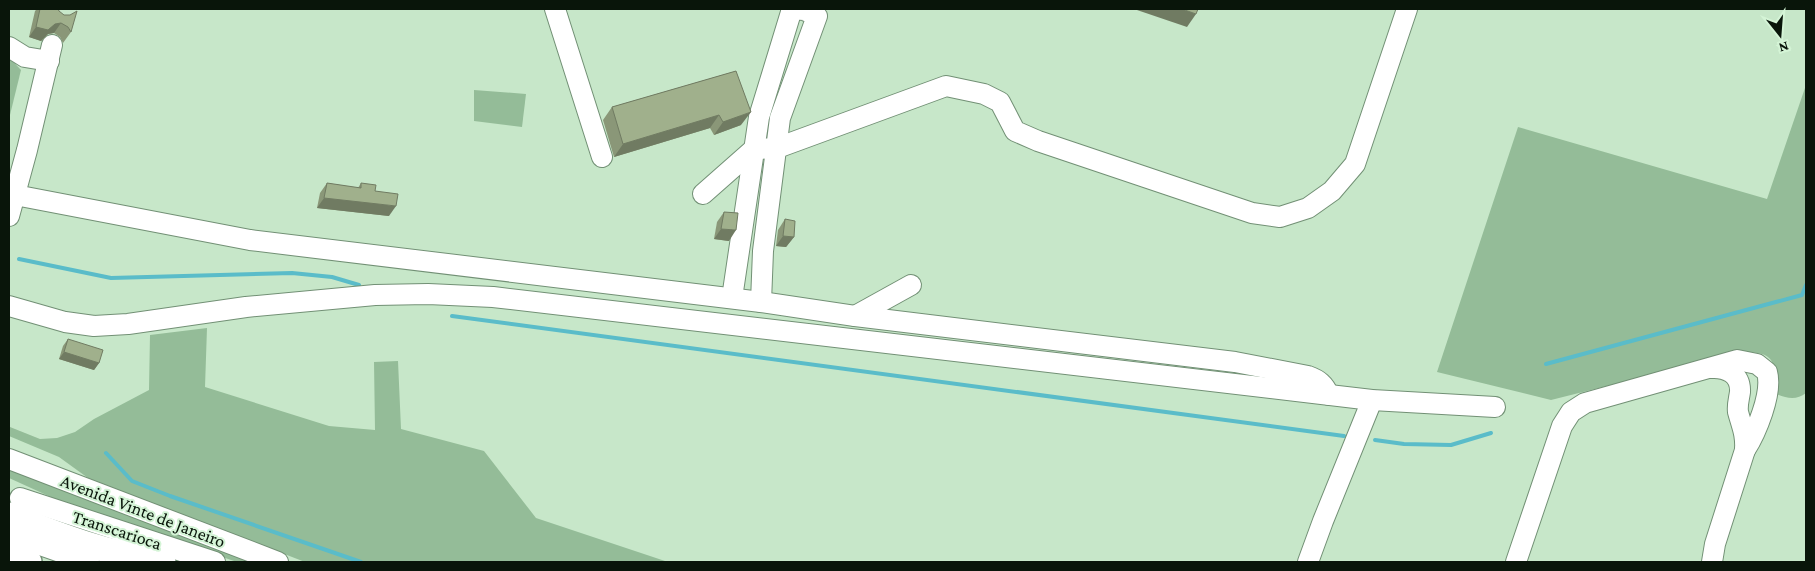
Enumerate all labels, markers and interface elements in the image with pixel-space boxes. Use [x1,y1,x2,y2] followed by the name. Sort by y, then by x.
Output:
[1755,10,1805,60] north arrow
[1776,38,1791,57] text: N
[58,470,228,552] street label: Avenida Vinte de Janeiro
[70,506,164,554] street label: Transcarioca

